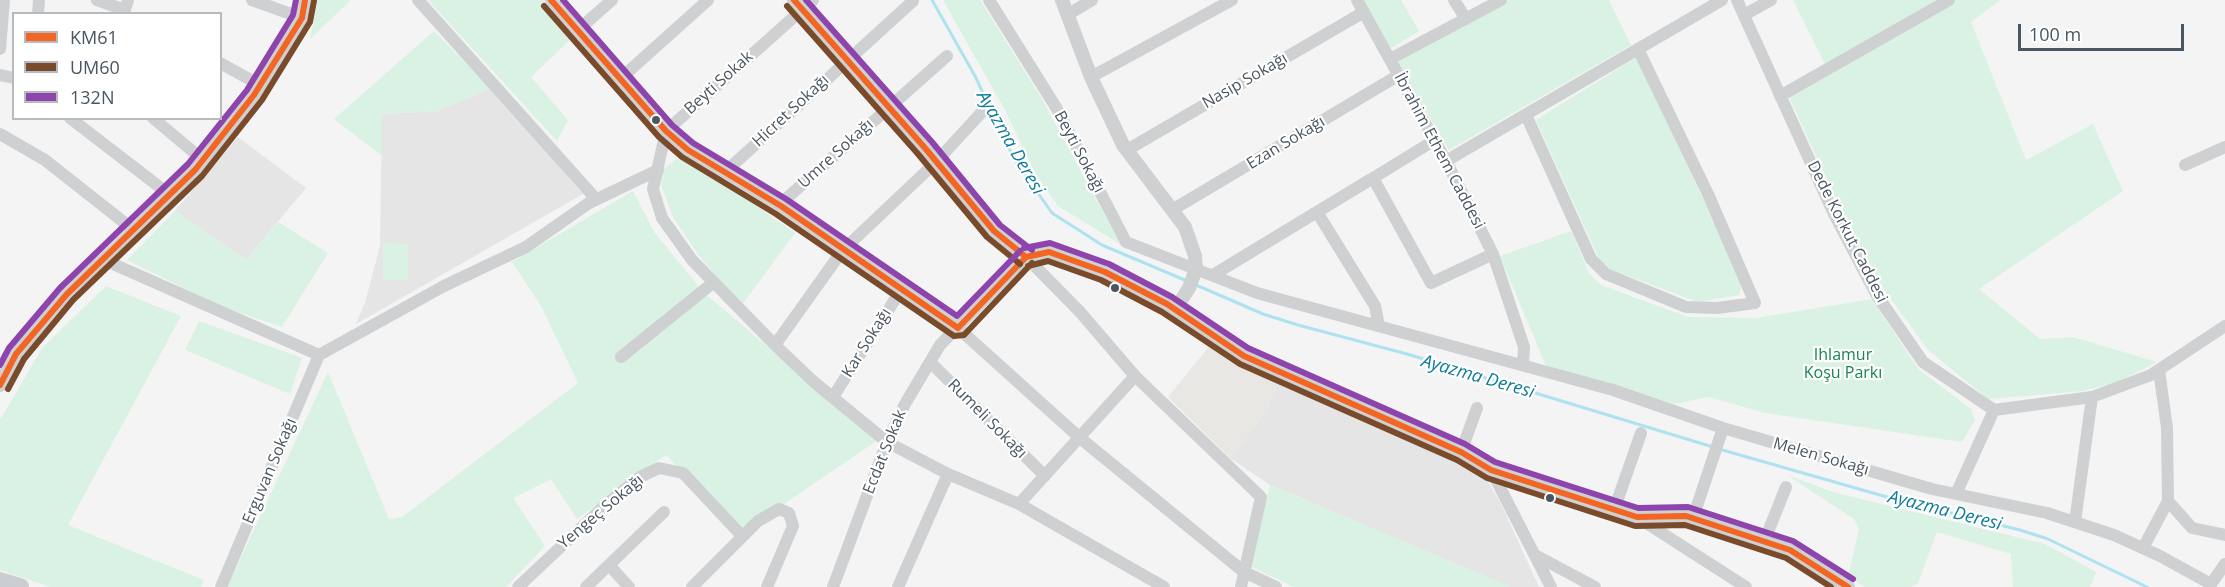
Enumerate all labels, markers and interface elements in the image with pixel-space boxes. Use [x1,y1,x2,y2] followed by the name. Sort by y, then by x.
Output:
[12,12,222,120] legend
[2021,12,2188,50] scale bar
[2029,22,2081,46] text: 100 m
[70,25,118,49] text: KM61
[681,47,757,119] street label: Beyti Sokak
[1199,49,1291,113] street label: Nasip Sokağı
[70,55,120,79] text: UM60
[1390,70,1488,232] street label: İbrahim Ethem Caddesi
[749,71,833,151] street label: Hicret Sokağı
[70,85,114,109] text: 132N
[972,87,1048,199] water label: Ayazma Deresi
[1049,108,1109,196] street label: Beyti Sokağı
[1243,112,1329,174] street label: Ezan Sokağı
[650,114,662,126] unlabelled marker
[794,115,878,193] street label: Umre Sokağı
[1803,158,1891,306] street label: Dede Korkut Caddesi
[1109,282,1121,294] unlabelled marker
[838,305,896,381] street label: Kar Sokağı
[1804,345,1882,383] park label: Ihlamur Koşu Parkı
[1419,351,1537,403] water label: Ayazma Deresi
[943,375,1031,463] street label: Rumeli Sokağı
[859,407,911,497] street label: Ecdat Sokak
[239,415,301,527] street label: Erguvan Sokağı
[1771,434,1871,480] street label: Melen Sokağı
[554,471,648,553] street label: Yengeç Sokağı
[1886,486,2004,536] water label: Ayazma Deresi
[1544,492,1556,504] unlabelled marker

